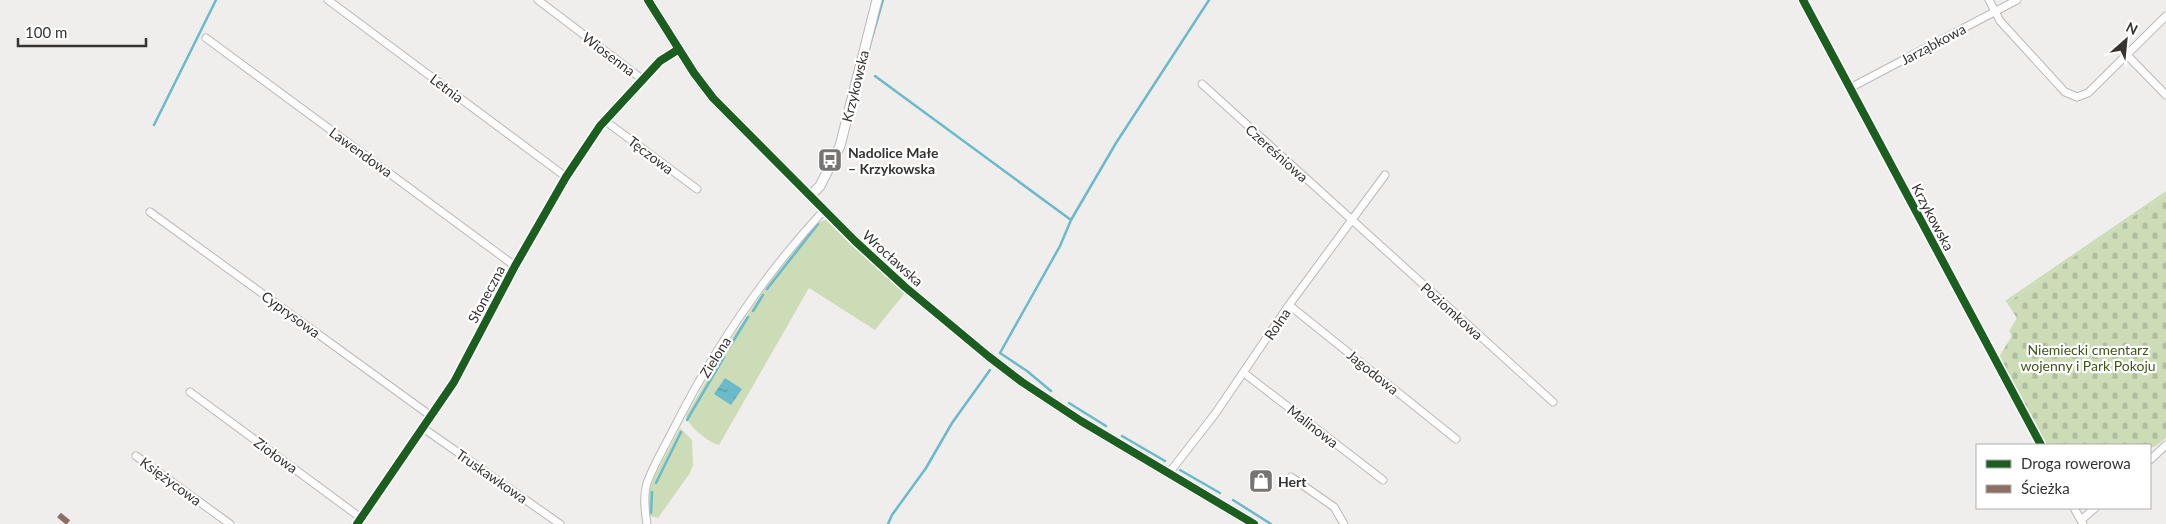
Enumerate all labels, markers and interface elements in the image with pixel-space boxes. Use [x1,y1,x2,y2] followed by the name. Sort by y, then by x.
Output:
[18,15,145,47] scale bar
[2101,15,2151,65] north arrow
[2123,18,2141,38] text: N
[1898,20,1968,68] street label: Jarząbkowa
[25,23,67,41] text: 100 m
[579,29,639,79] street label: Wiosenna
[838,48,872,124] street label: Krzykowska
[427,70,467,106] street label: Letnia
[1242,121,1312,185] street label: Czereśniowa
[326,123,396,181] street label: Lawendowa
[625,132,677,178] street label: Tęczowa
[848,144,939,177] place label: Nadolice Małe – Krzykowska
[817,147,843,173] bus stop icon: Nadolice Małe – Krzykowska
[1908,181,1958,253] street label: Krzykowska
[859,226,927,290] street label: Wrocławska
[464,262,508,326] street label: Słoneczna
[1418,279,1486,343] street label: Poziomkowa
[258,287,324,341] street label: Cyprysowa
[1260,305,1294,343] street label: Rolna
[696,333,734,381] street label: Zielona
[2020,341,2156,374] park label: Niemiecki cmentarz wojenny i Park Pokoju
[1344,346,1402,398] street label: Jagodowa
[1284,401,1342,451] street label: Malinowa
[251,434,301,477] street label: Ziołowa
[1976,444,2151,509] legend
[453,445,531,507] street label: Truskawkowa
[137,453,205,509] street label: Księżycowa
[2021,454,2131,472] text: Droga rowerowa
[1248,468,1274,494] shop icon: Hert
[1278,473,1307,490] place label: Hert
[2021,479,2070,497] text: Ścieżka

